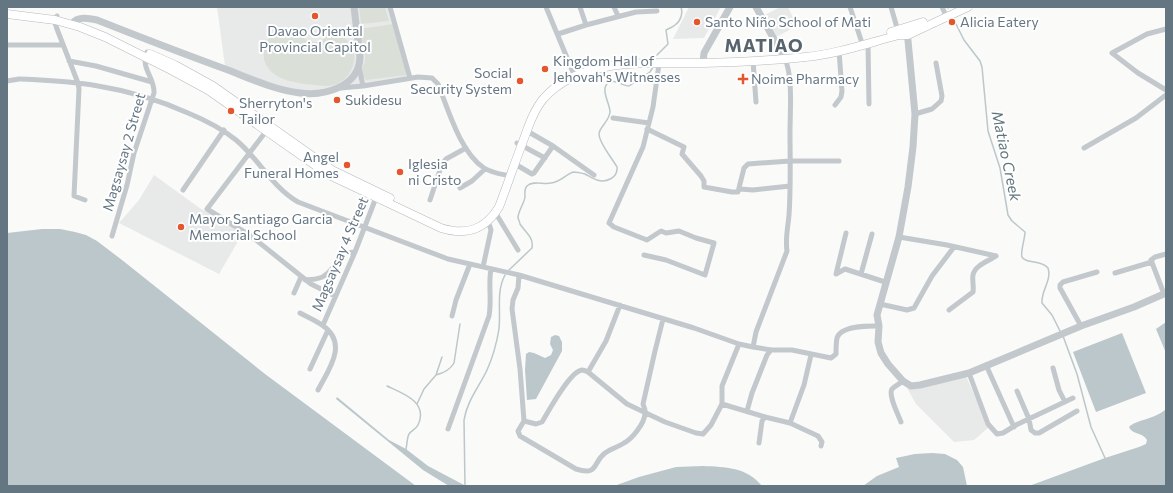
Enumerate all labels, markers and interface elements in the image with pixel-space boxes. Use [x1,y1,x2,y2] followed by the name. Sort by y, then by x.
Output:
[310,11,320,21] marker: Davao Oriental Provincial Capitol
[705,13,871,30] place label: Santo Niño School of Mati
[960,13,1039,30] place label: Alicia Eatery
[692,17,702,27] marker: Santo Niño School of Mati
[947,17,957,27] marker: Alicia Eatery
[259,22,371,55] place label: Davao Oriental Provincial Capitol
[724,34,804,56] district label: MATIAO
[553,52,680,85] place label: Kingdom Hall of Jehovah's Witnesses
[410,64,512,97] place label: Social Security System
[540,64,550,74] marker: Kingdom Hall of Jehovah's Witnesses
[751,70,859,87] place label: Noime Pharmacy
[738,74,748,84] marker: Noime Pharmacy
[515,76,525,86] marker: Social Security System
[98,90,149,213] street label: Magsaysay 2 Street
[345,91,402,108] place label: Sukidesu
[239,94,312,127] place label: Sherryton's Tailor
[332,95,342,105] marker: Sukidesu
[226,106,236,116] marker: Sherryton's Tailor
[989,109,1025,203] water label: Matiao Creek
[244,148,339,181] place label: Angel Funeral Homes
[408,155,461,188] place label: Iglesia ni Cristo
[342,160,352,170] marker: Angel Funeral Homes
[395,167,405,177] marker: Iglesia ni Cristo
[308,194,371,314] street label: Magsaysay 4 Street
[189,210,333,243] place label: Mayor Santiago Garcia Memorial School
[176,222,186,232] marker: Mayor Santiago Garcia Memorial School

